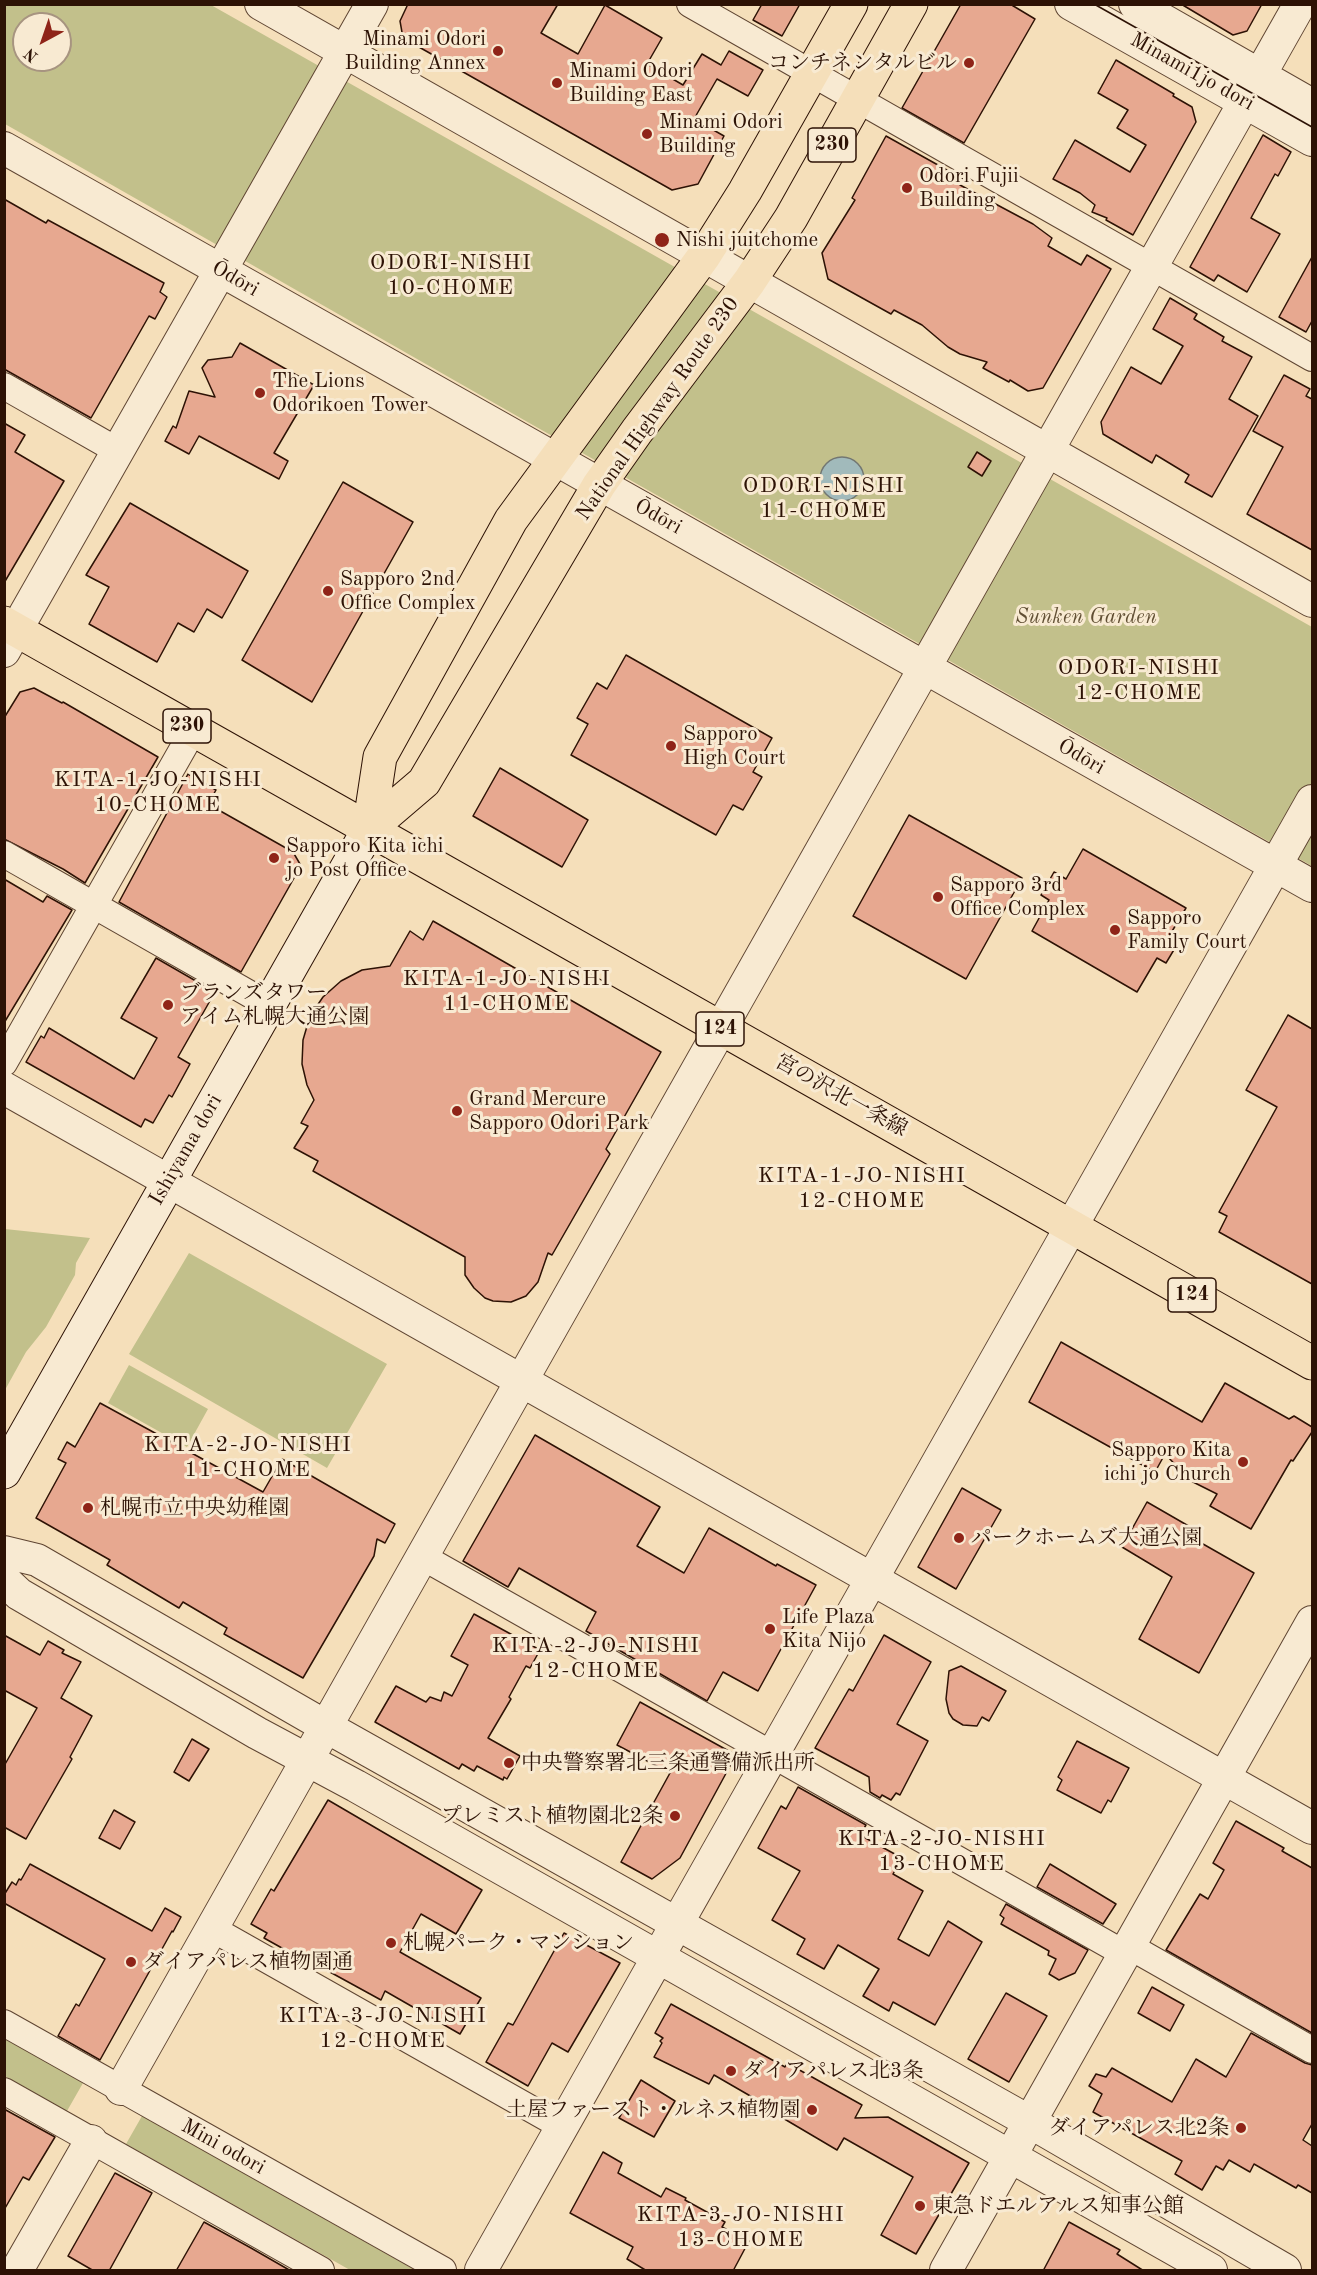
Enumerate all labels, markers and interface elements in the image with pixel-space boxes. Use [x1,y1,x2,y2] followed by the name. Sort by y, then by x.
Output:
[12,12,72,72] north arrow
[344,26,486,76] place label: Minami Odori Building Annex
[1125,27,1259,117] street label: Minami1jo dori
[22,44,42,64] text: N
[491,44,505,58] marker: Minami Odori Building Annex
[768,50,957,76] place label: コンチネンタルビル
[962,56,976,70] marker: コンチネンタルビル
[569,58,693,108] place label: Minami Odori Building East
[550,76,564,90] marker: Minami Odori Building East
[659,109,783,159] place label: Minami Odori Building
[640,127,654,141] marker: Minami Odori Building
[808,128,856,162] road number: 230
[919,163,1019,213] place label: Odori Fujii Building
[900,181,914,195] marker: Odori Fujii Building
[676,227,818,253] place label: Nishi juitchome
[653,231,671,249] marker: Nishi juitchome
[370,250,532,302] district label: ODORI-NISHI 10-CHOME
[207,255,263,303] street label: Ōdōri
[571,292,745,526] street label: National Highway Route 230
[272,368,428,418] place label: The Lions Odorikoen Tower
[253,386,267,400] marker: The Lions Odorikoen Tower
[743,473,905,524] district label: ODORI-NISHI 11-CHOME
[630,494,686,540] street label: Ōdōri
[340,566,476,616] place label: Sapporo 2nd Office Complex
[321,584,335,598] marker: Sapporo 2nd Office Complex
[1015,604,1157,630] park label: Sunken Garden
[1058,655,1220,706] district label: ODORI-NISHI 12-CHOME
[163,709,211,743] road number: 230
[683,721,786,771] place label: Sapporo High Court
[1053,733,1109,781] street label: Ōdōri
[664,739,678,753] marker: Sapporo High Court
[54,767,262,818] district label: KITA-1-JO-NISHI 10-CHOME
[286,833,444,883] place label: Sapporo Kita ichi jo Post Office
[267,851,281,865] marker: Sapporo Kita ichi jo Post Office
[950,872,1086,922] place label: Sapporo 3rd Office Complex
[931,890,945,904] marker: Sapporo 3rd Office Complex
[1127,905,1247,955] place label: Sapporo Family Court
[1108,923,1122,937] marker: Sapporo Family Court
[403,966,611,1017] district label: KITA-1-JO-NISHI 11-CHOME
[180,980,369,1030] place label: ブランズタワー アイム札幌大通公園
[161,998,175,1012] marker: ブランズタワー アイム札幌大通公園
[696,1012,744,1046] road number: 124
[771,1049,911,1143] street label: 宮の沢北一条線
[469,1086,649,1136] place label: Grand Mercure Sapporo Odori Park
[144,1090,228,1210] street label: Ishiyama dori
[450,1104,464,1118] marker: Grand Mercure Sapporo Odori Park
[758,1163,966,1214] district label: KITA-1-JO-NISHI 12-CHOME
[1168,1278,1216,1312] road number: 124
[144,1432,352,1484] district label: KITA-2-JO-NISHI 11-CHOME
[1104,1437,1231,1487] place label: Sapporo Kita ichi jo Church
[1236,1455,1250,1469] marker: Sapporo Kita ichi jo Church
[100,1495,289,1521] place label: 札幌市立中央幼稚園
[81,1501,95,1515] marker: 札幌市立中央幼稚園
[971,1525,1202,1551] place label: パークホームズ大通公園
[952,1531,966,1545] marker: パークホームズ大通公園
[782,1604,874,1654] place label: Life Plaza Kita Nijo
[763,1622,777,1636] marker: Life Plaza Kita Nijo
[492,1633,700,1684] district label: KITA-2-JO-NISHI 12-CHOME
[521,1750,815,1776] place label: 中央警察署北三条通警備派出所
[502,1756,516,1770] marker: 中央警察署北三条通警備派出所
[441,1803,663,1829] place label: プレミスト植物園北2条
[668,1809,682,1823] marker: プレミスト植物園北2条
[838,1826,1046,1878] district label: KITA-2-JO-NISHI 13-CHOME
[403,1930,634,1956] place label: 札幌パーク・マンション
[384,1936,398,1950] marker: 札幌パーク・マンション
[143,1949,353,1975] place label: ダイアパレス植物園通
[124,1955,138,1969] marker: ダイアパレス植物園通
[279,2003,487,2054] district label: KITA-3-JO-NISHI 12-CHOME
[743,2058,923,2084] place label: ダイアパレス北3条
[724,2064,738,2078] marker: ダイアパレス北3条
[506,2097,800,2123] place label: 土屋ファースト・ルネス植物園
[805,2103,819,2117] marker: 土屋ファースト・ルネス植物園
[177,2114,269,2180] street label: Mini odori
[1049,2115,1229,2141] place label: ダイアパレス北2条
[1234,2121,1248,2135] marker: ダイアパレス北2条
[932,2193,1184,2219] place label: 東急ドエルアルス知事公館
[913,2199,927,2213] marker: 東急ドエルアルス知事公館
[637,2202,845,2254] district label: KITA-3-JO-NISHI 13-CHOME

